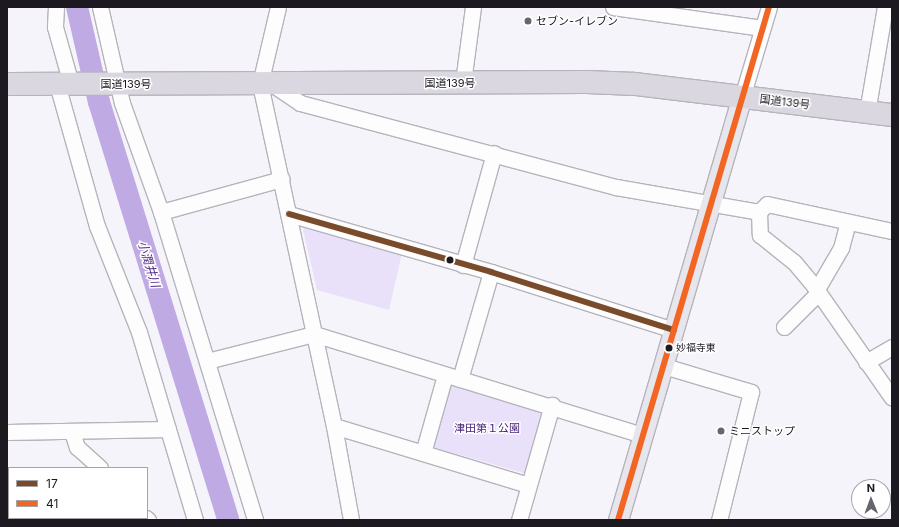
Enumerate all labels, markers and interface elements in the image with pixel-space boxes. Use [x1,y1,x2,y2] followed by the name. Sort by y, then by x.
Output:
[536,14,618,28] place label: セブン-イレブン
[523,16,533,26] marker: セブン-イレブン
[424,76,476,90] street label: 国道139号
[100,77,152,91] street label: 国道139号
[759,92,811,112] street label: 国道139号
[135,239,163,289] water label: 小潤井川
[445,255,455,265] unlabelled marker
[676,342,716,354] place label: 妙福寺東
[664,343,674,353] marker: 妙福寺東
[454,421,520,435] park label: 津田第１公園
[729,424,795,438] place label: ミニストップ
[716,426,726,436] marker: ミニストップ
[8,467,148,519] legend
[46,476,58,491] text: 17
[851,479,891,519] north arrow
[866,481,875,495] text: N
[46,496,58,511] text: 41

